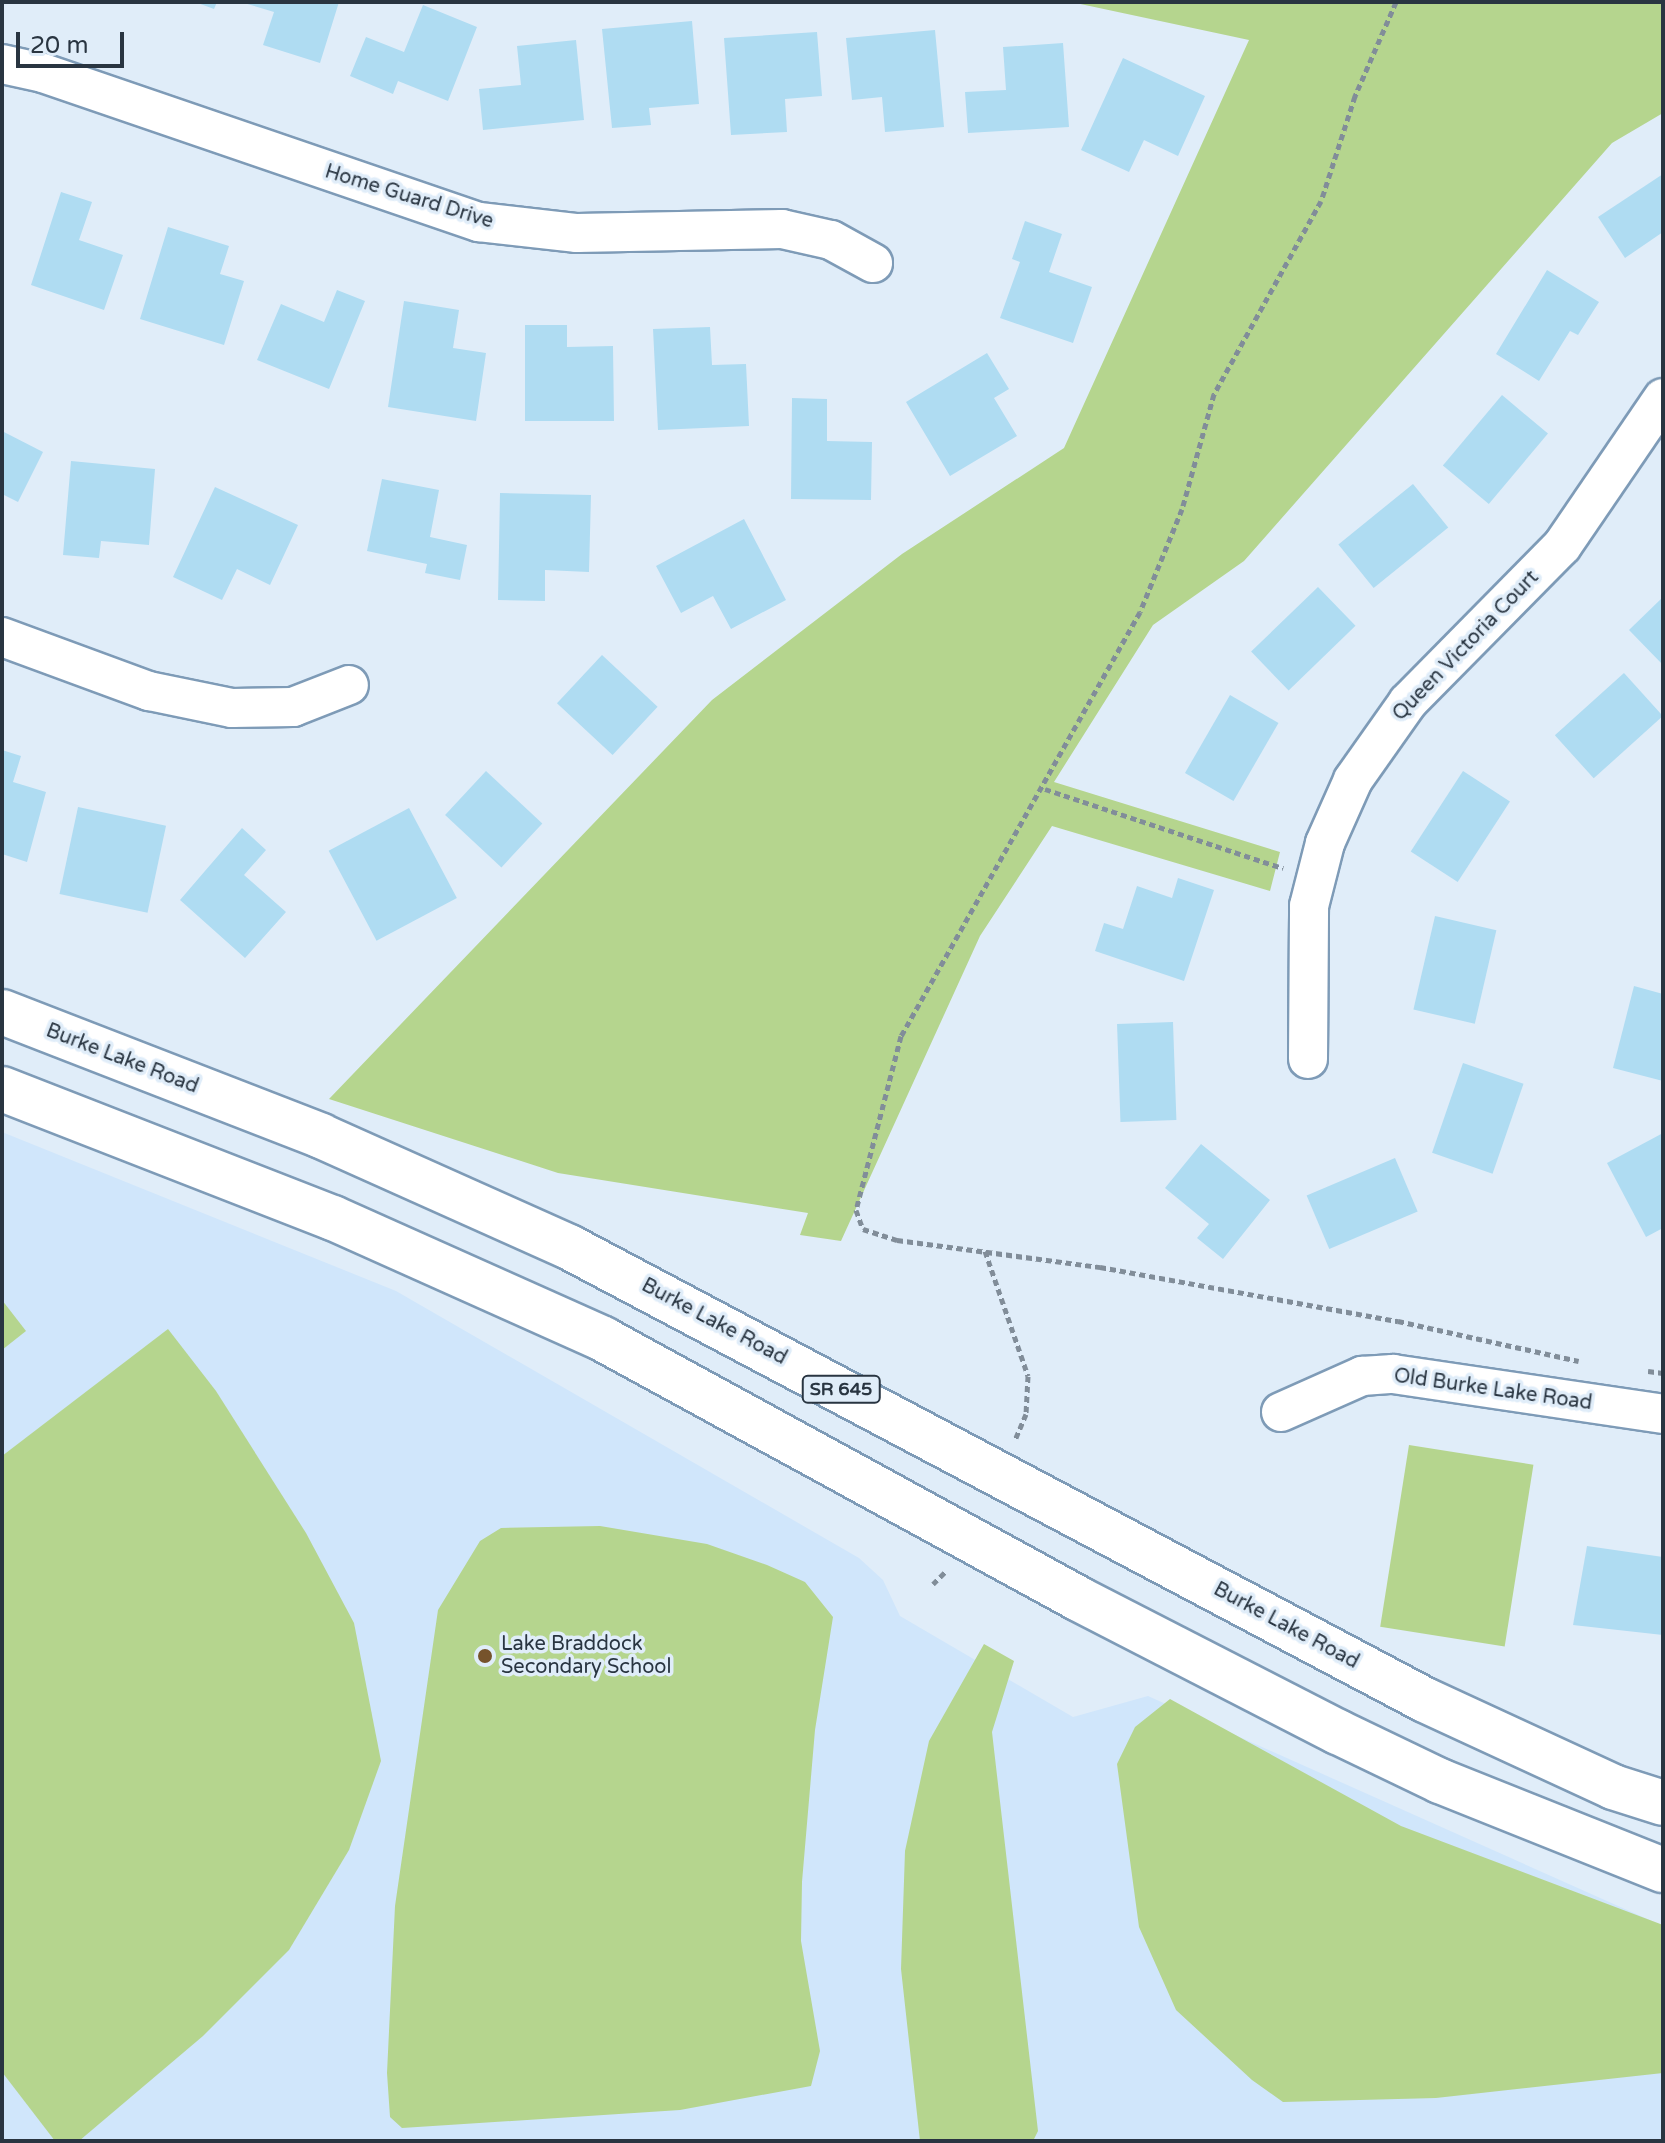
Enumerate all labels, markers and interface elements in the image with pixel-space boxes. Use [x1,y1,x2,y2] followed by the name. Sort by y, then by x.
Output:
[20,16,128,66] scale bar
[30,31,88,60] text: 20 m
[322,160,496,234] street label: Home Guard Drive
[1388,566,1544,726] street label: Queen Victoria Court
[43,1019,201,1099] street label: Burke Lake Road
[637,1274,791,1370] street label: Burke Lake Road
[1392,1364,1594,1416] street label: Old Burke Lake Road
[801,1375,881,1403] road number: SR 645
[1209,1578,1363,1674] street label: Burke Lake Road
[501,1632,671,1679] place label: Lake Braddock Secondary School
[476,1647,494,1665] marker: Lake Braddock Secondary School

